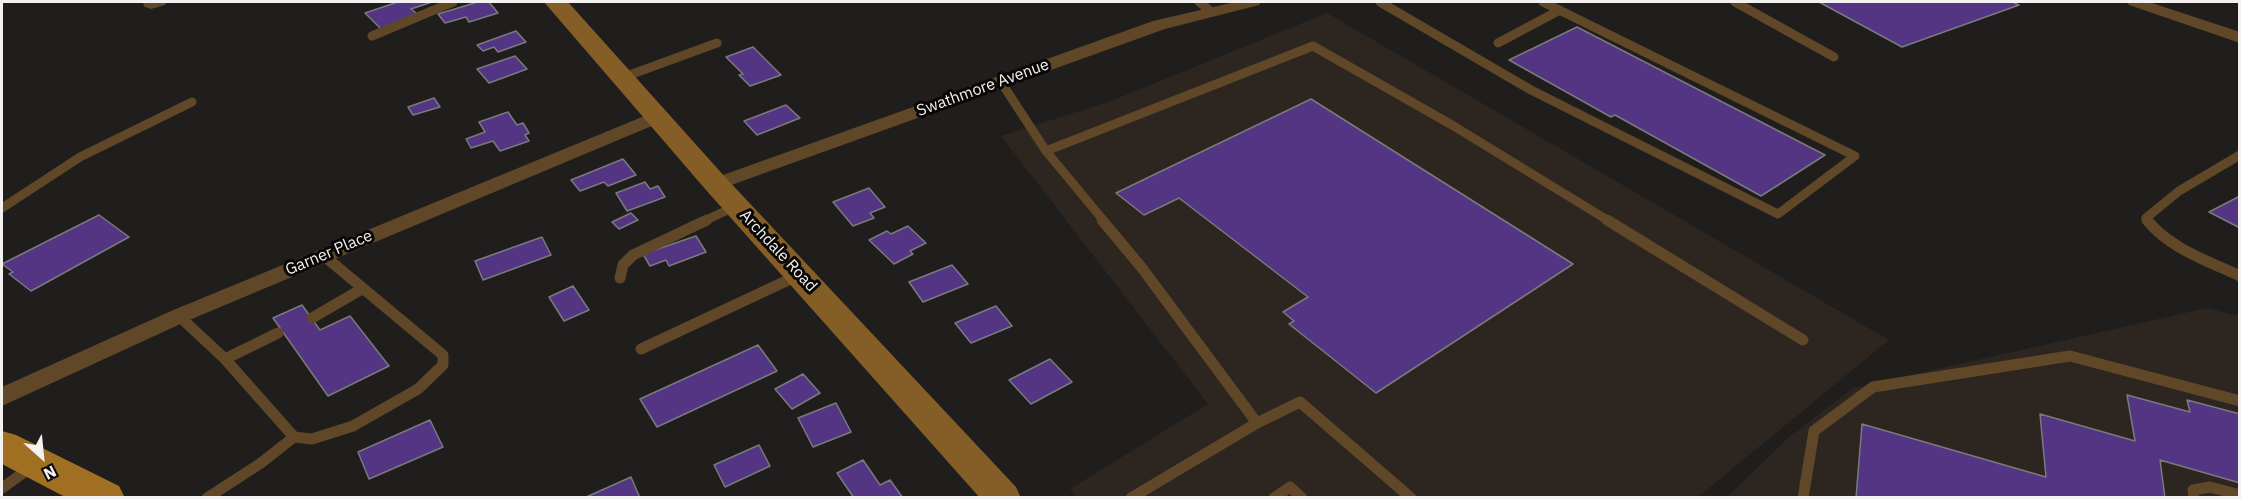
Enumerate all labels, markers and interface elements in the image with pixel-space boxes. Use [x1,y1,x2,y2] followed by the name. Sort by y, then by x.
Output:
[914,55,1052,121] street label: Swathmore Avenue
[735,206,821,296] street label: Archdale Road
[283,226,375,280] street label: Garner Place
[12,427,72,487] north arrow
[40,461,60,485] text: N

